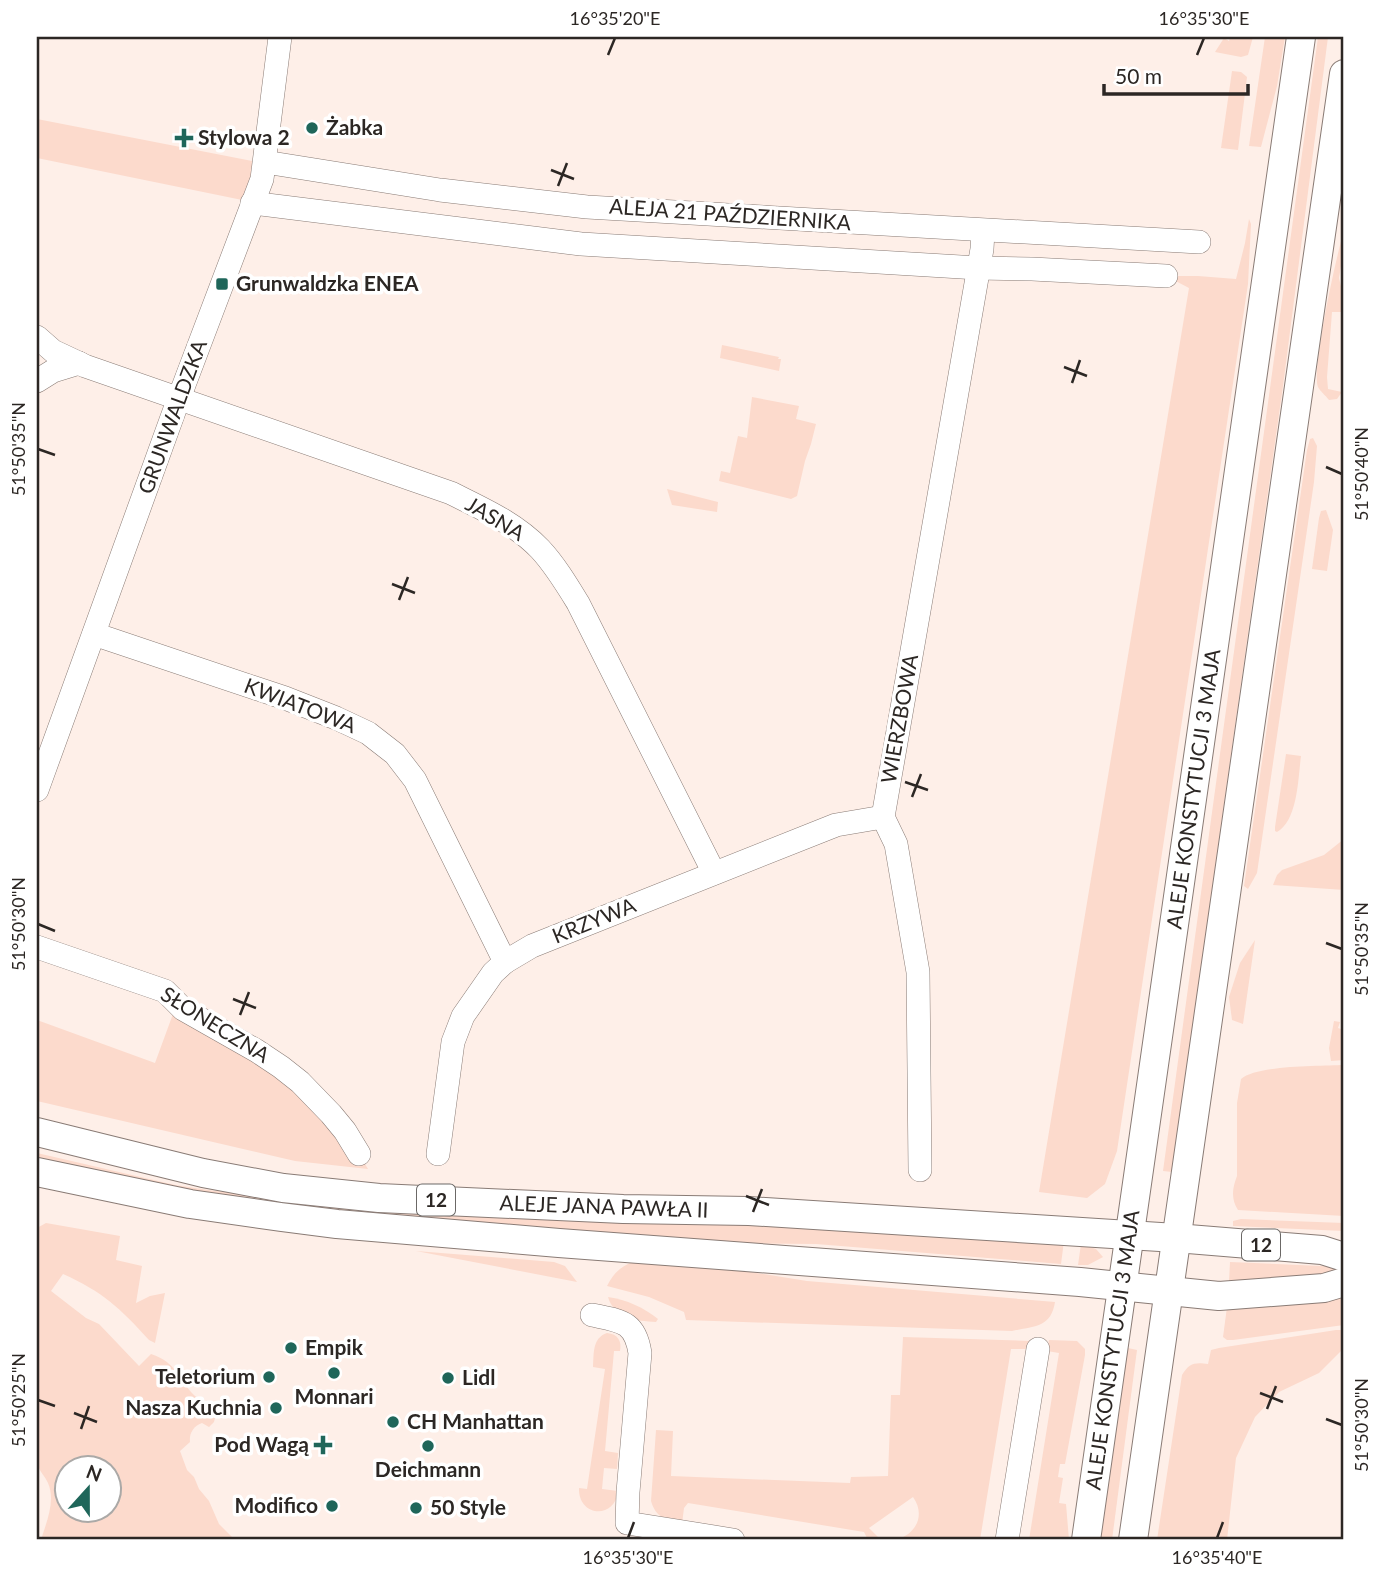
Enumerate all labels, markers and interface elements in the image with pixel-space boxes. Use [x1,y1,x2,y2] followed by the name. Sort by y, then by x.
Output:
[570,7,660,29] text: 16°35'20"E
[1159,7,1249,29] text: 16°35'30"E
[1104,52,1248,96] scale bar
[1115,63,1162,88] text: 50 m
[326,114,383,139] place label: Żabka
[304,120,320,136] marker: Żabka
[198,124,290,149] place label: Stylowa 2
[176,130,192,146] marker: Stylowa 2
[608,193,853,234] street label: ALEJA 21 PAŹDZIERNIKA
[236,270,419,295] place label: Grunwaldzka ENEA
[214,276,230,292] marker: Grunwaldzka ENEA
[132,335,211,497] street label: GRUNWALDZKA
[7,402,29,496] text: 51°50'35"N
[1350,427,1372,521] text: 51°50'40"N
[462,490,531,545] street label: JASNA
[1160,646,1225,930] street label: ALEJE KONSTYTUCJI 3 MAJA
[875,651,922,785] street label: WIERZBOWA
[241,672,361,738] street label: KWIATOWA
[7,877,29,971] text: 51°50'30"N
[548,891,640,948] street label: KRZYWA
[1350,902,1372,996] text: 51°50'35"N
[157,980,275,1067] street label: SŁONECZNA
[417,1184,455,1216] road number: 12
[499,1189,709,1222] street label: ALEJE JANA PAWŁA II
[1079,1207,1144,1491] street label: ALEJE KONSTYTUCJI 3 MAJA
[1242,1230,1280,1260] road number: 12
[305,1334,364,1359] place label: Empik
[283,1340,299,1356] marker: Empik
[7,1353,29,1447] text: 51°50'25"N
[155,1363,255,1388] place label: Teletorium
[462,1364,495,1389] place label: Lidl
[326,1365,342,1381] marker: Monnari
[261,1369,277,1385] marker: Teletorium
[440,1370,456,1386] marker: Lidl
[1350,1378,1372,1472] text: 51°50'30"N
[294,1383,374,1408] place label: Monnari
[125,1394,262,1419] place label: Nasza Kuchnia
[268,1400,284,1416] marker: Nasza Kuchnia
[407,1408,544,1433] place label: CH Manhattan
[385,1414,401,1430] marker: CH Manhattan
[214,1431,309,1456] place label: Pod Wagą
[315,1437,331,1453] marker: Pod Wagą
[420,1438,436,1454] marker: Deichmann
[52,1454,122,1524] north arrow
[375,1456,481,1481] place label: Deichmann
[83,1459,105,1486] text: N
[235,1492,318,1517] place label: Modifico
[430,1494,506,1519] place label: 50 Style
[324,1498,340,1514] marker: Modifico
[408,1500,424,1516] marker: 50 Style
[583,1546,673,1568] text: 16°35'30"E
[1172,1546,1262,1568] text: 16°35'40"E

